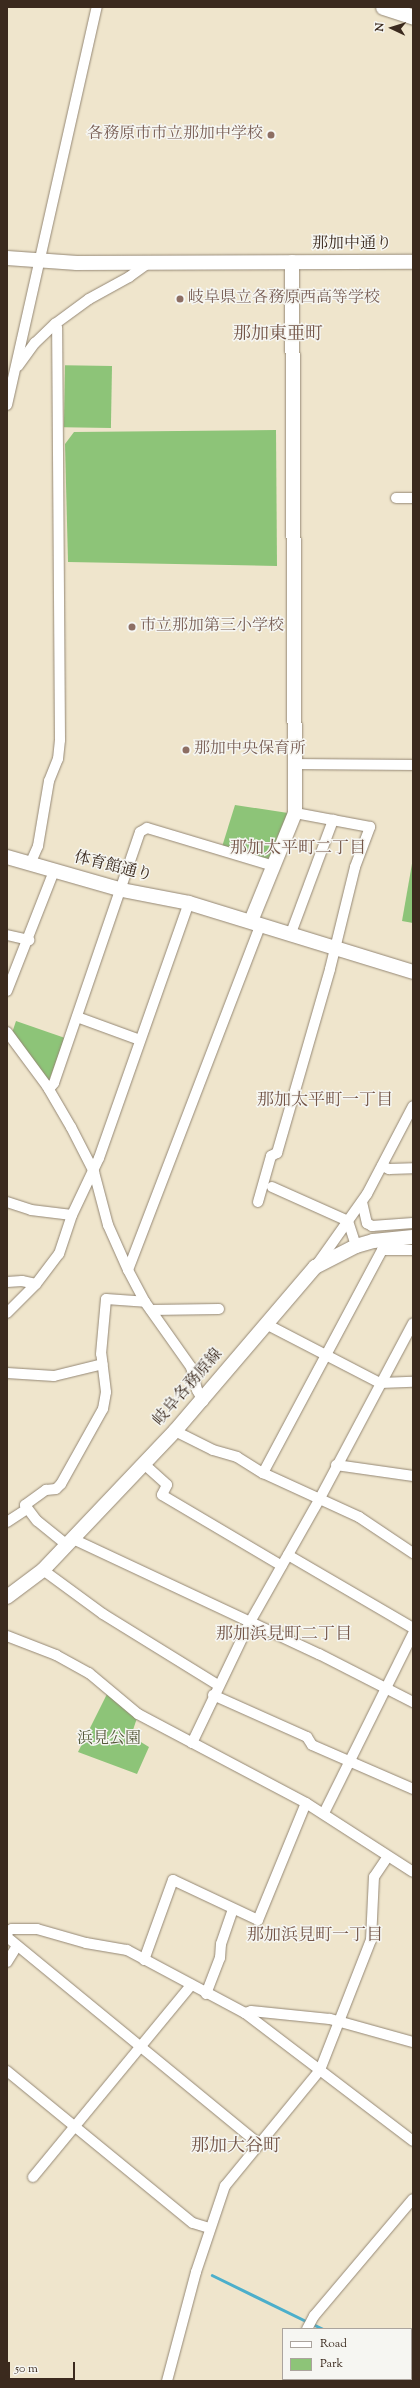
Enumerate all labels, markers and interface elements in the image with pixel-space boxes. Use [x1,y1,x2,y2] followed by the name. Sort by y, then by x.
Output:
[372,8,412,48] north arrow
[372,22,388,32] text: N
[87,125,263,145] place label: 各務原市市立那加中学校
[266,130,276,140] marker: 各務原市市立那加中学校
[312,235,392,255] street label: 那加中通り
[188,289,380,309] place label: 岐阜県立各務原西高等学校
[175,294,185,304] marker: 岐阜県立各務原西高等学校
[233,324,323,346] district label: 那加東亜町
[140,617,284,637] place label: 市立那加第三小学校
[127,622,137,632] marker: 市立那加第三小学校
[194,740,306,760] place label: 那加中央保育所
[181,745,191,755] marker: 那加中央保育所
[230,840,366,860] district label: 那加太平町二丁目
[72,849,154,887] street label: 体育館通り
[257,1092,393,1112] district label: 那加太平町一丁目
[150,1345,228,1431] street label: 岐阜各務原線
[216,1626,352,1646] district label: 那加浜見町二丁目
[77,1730,141,1750] park label: 浜見公園
[247,1927,383,1947] district label: 那加浜見町一丁目
[191,2136,281,2158] district label: 那加大谷町
[282,2328,412,2380] legend
[320,2335,347,2353] text: Road
[10,2354,77,2380] scale bar
[320,2355,343,2373] text: Park
[15,2360,38,2378] text: 50 m

